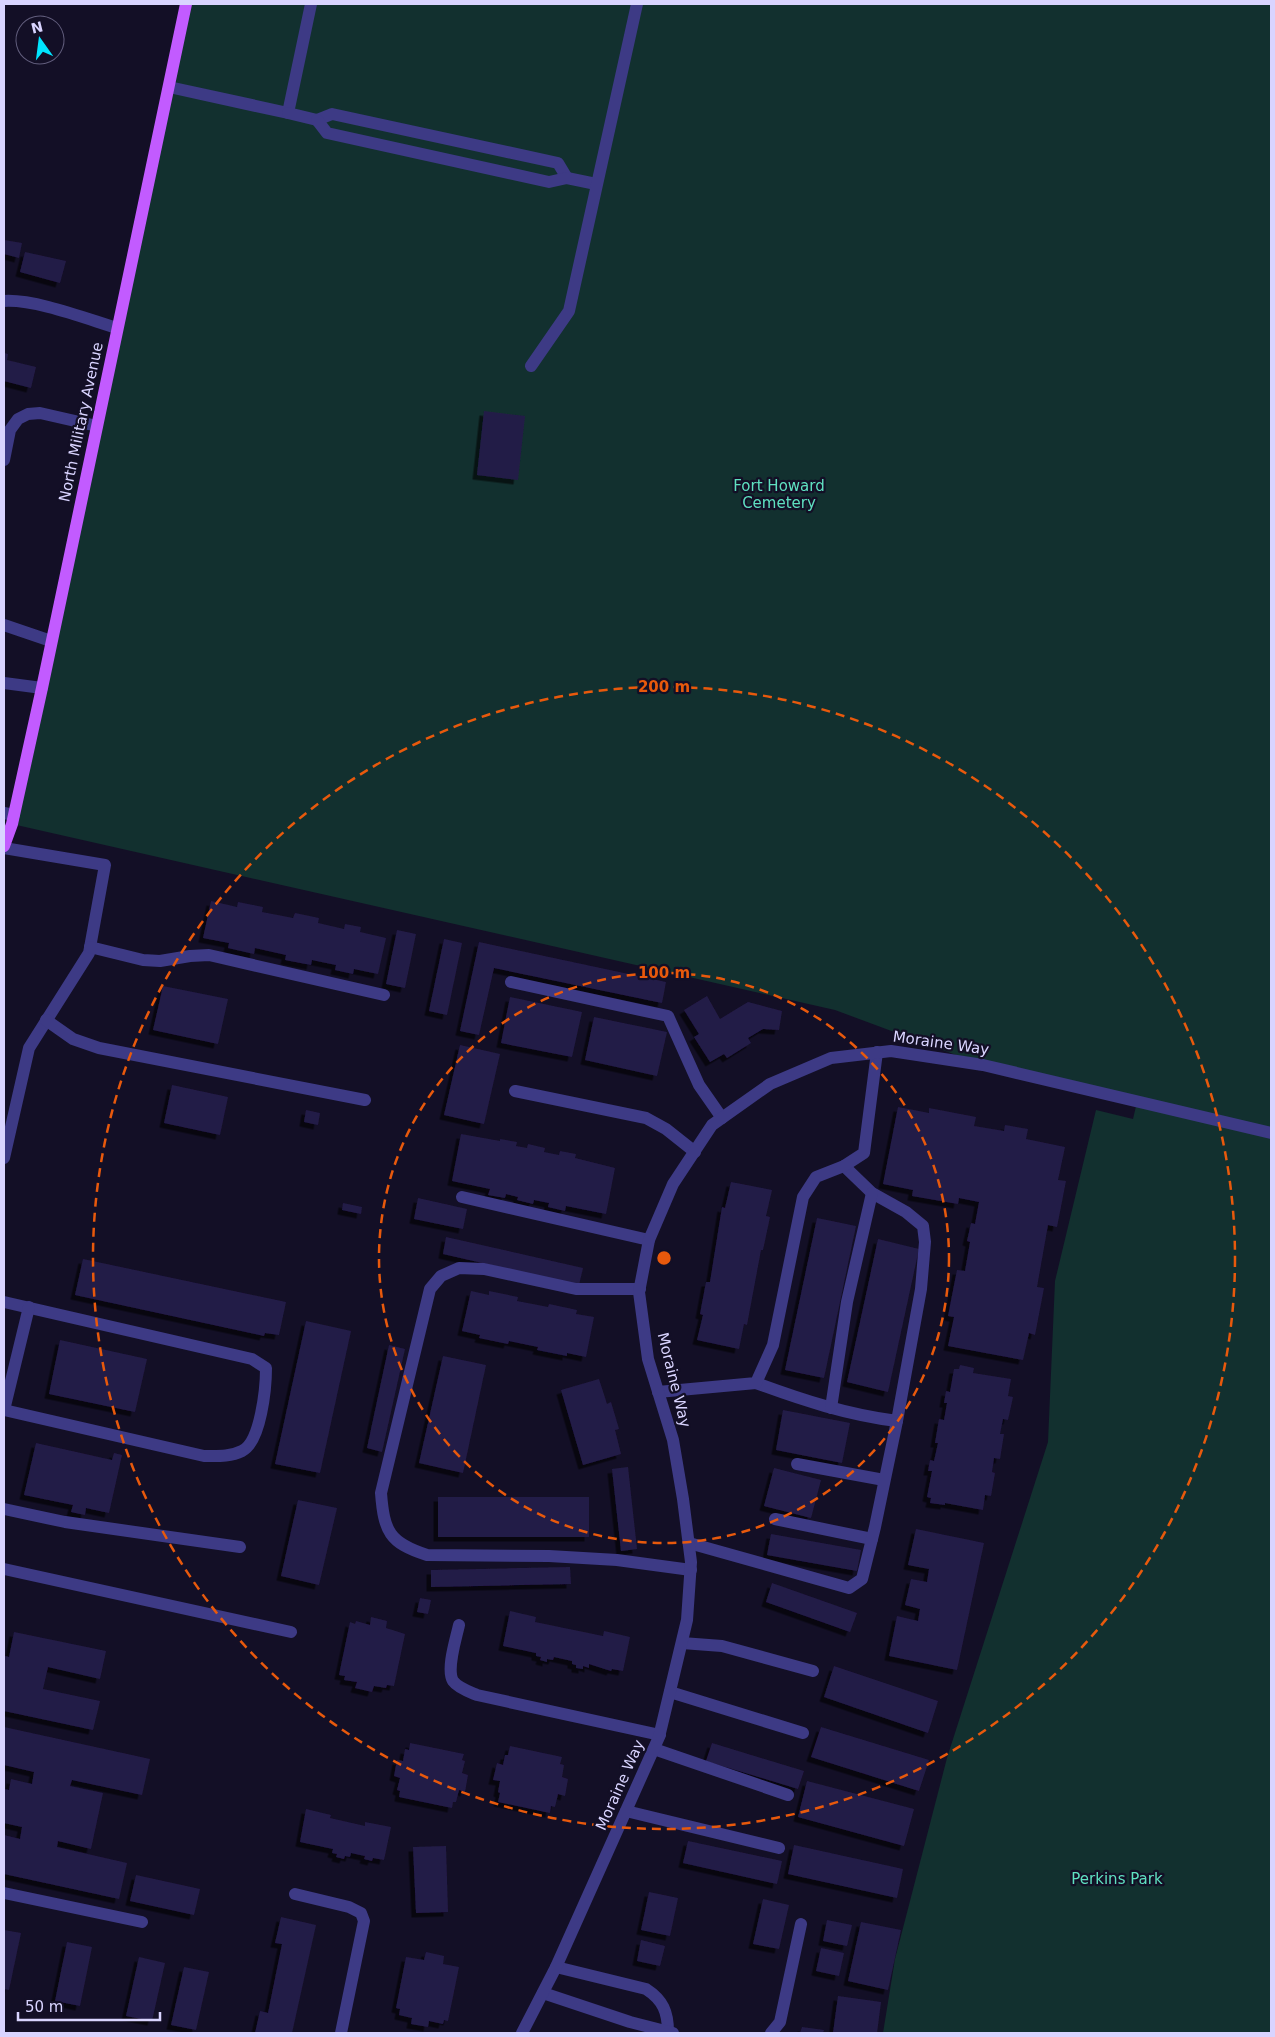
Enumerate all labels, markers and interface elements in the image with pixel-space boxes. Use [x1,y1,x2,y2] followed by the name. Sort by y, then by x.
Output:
[15,15,65,65] north arrow
[29,18,44,37] text: N
[55,341,107,503] street label: North Military Avenue
[733,477,825,512] park label: Fort Howard Cemetery
[638,678,690,696] text: 200 m
[638,964,690,982] text: 100 m
[892,1027,990,1059] street label: Moraine Way
[655,1249,673,1267] centre of rings
[654,1331,695,1429] street label: Moraine Way
[592,1737,648,1833] street label: Moraine Way
[1071,1870,1163,1888] park label: Perkins Park
[18,1990,160,2022] scale bar
[25,1998,63,2016] text: 50 m

